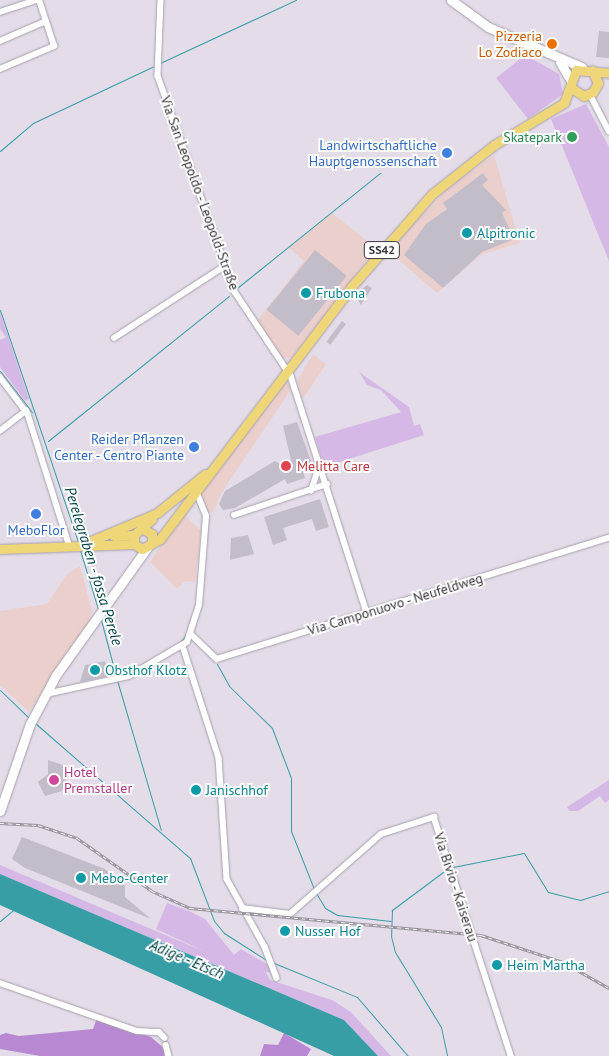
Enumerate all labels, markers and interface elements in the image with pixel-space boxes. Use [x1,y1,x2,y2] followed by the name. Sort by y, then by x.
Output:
[478,28,542,60] place label: Pizzeria Lo Zodiaco
[546,38,558,50] marker: Pizzeria Lo Zodiaco
[157,93,243,293] street label: Via San Leopoldo - Leopold-Straße
[503,129,562,145] place label: Skatepark
[566,131,578,143] marker: Skatepark
[309,137,437,170] place label: Landwirtschaftliche Hauptgenossenschaft
[441,147,453,159] marker: Landwirtschaftliche Hauptgenossenschaft
[477,225,535,241] place label: Alpitronic
[461,227,473,239] marker: Alpitronic
[363,240,401,260] road number: SS42
[316,285,365,301] place label: Frubona
[300,287,312,299] marker: Frubona
[52,431,184,464] place label: Reider Pflanzen Center - Centro Piante
[188,441,200,453] marker: Reider Pflanzen Center - Centro Piante
[297,458,370,474] place label: Melitta Care
[279,459,293,473] marker: Melitta Care
[61,484,127,648] water label: Perelegraben - fossa Perele
[30,508,42,520] marker: MeboFlor
[8,522,64,538] place label: MeboFlor
[304,569,486,639] street label: Via Camponuovo - Neufeldweg
[105,662,187,678] place label: Obsthof Klotz
[89,664,101,676] marker: Obsthof Klotz
[64,764,132,796] place label: Hotel Premstaller
[48,774,60,786] marker: Hotel Premstaller
[206,782,268,798] place label: Janischhof
[190,784,202,796] marker: Janischhof
[430,829,482,945] street label: Via Bivio - Kaiserau
[91,870,168,886] place label: Mebo-Center
[75,872,87,884] marker: Mebo-Center
[295,923,361,939] place label: Nusser Hof
[279,925,291,937] marker: Nusser Hof
[147,935,227,983] water label: Adige - Etsch
[507,957,585,973] place label: Heim Martha
[491,959,503,971] marker: Heim Martha

